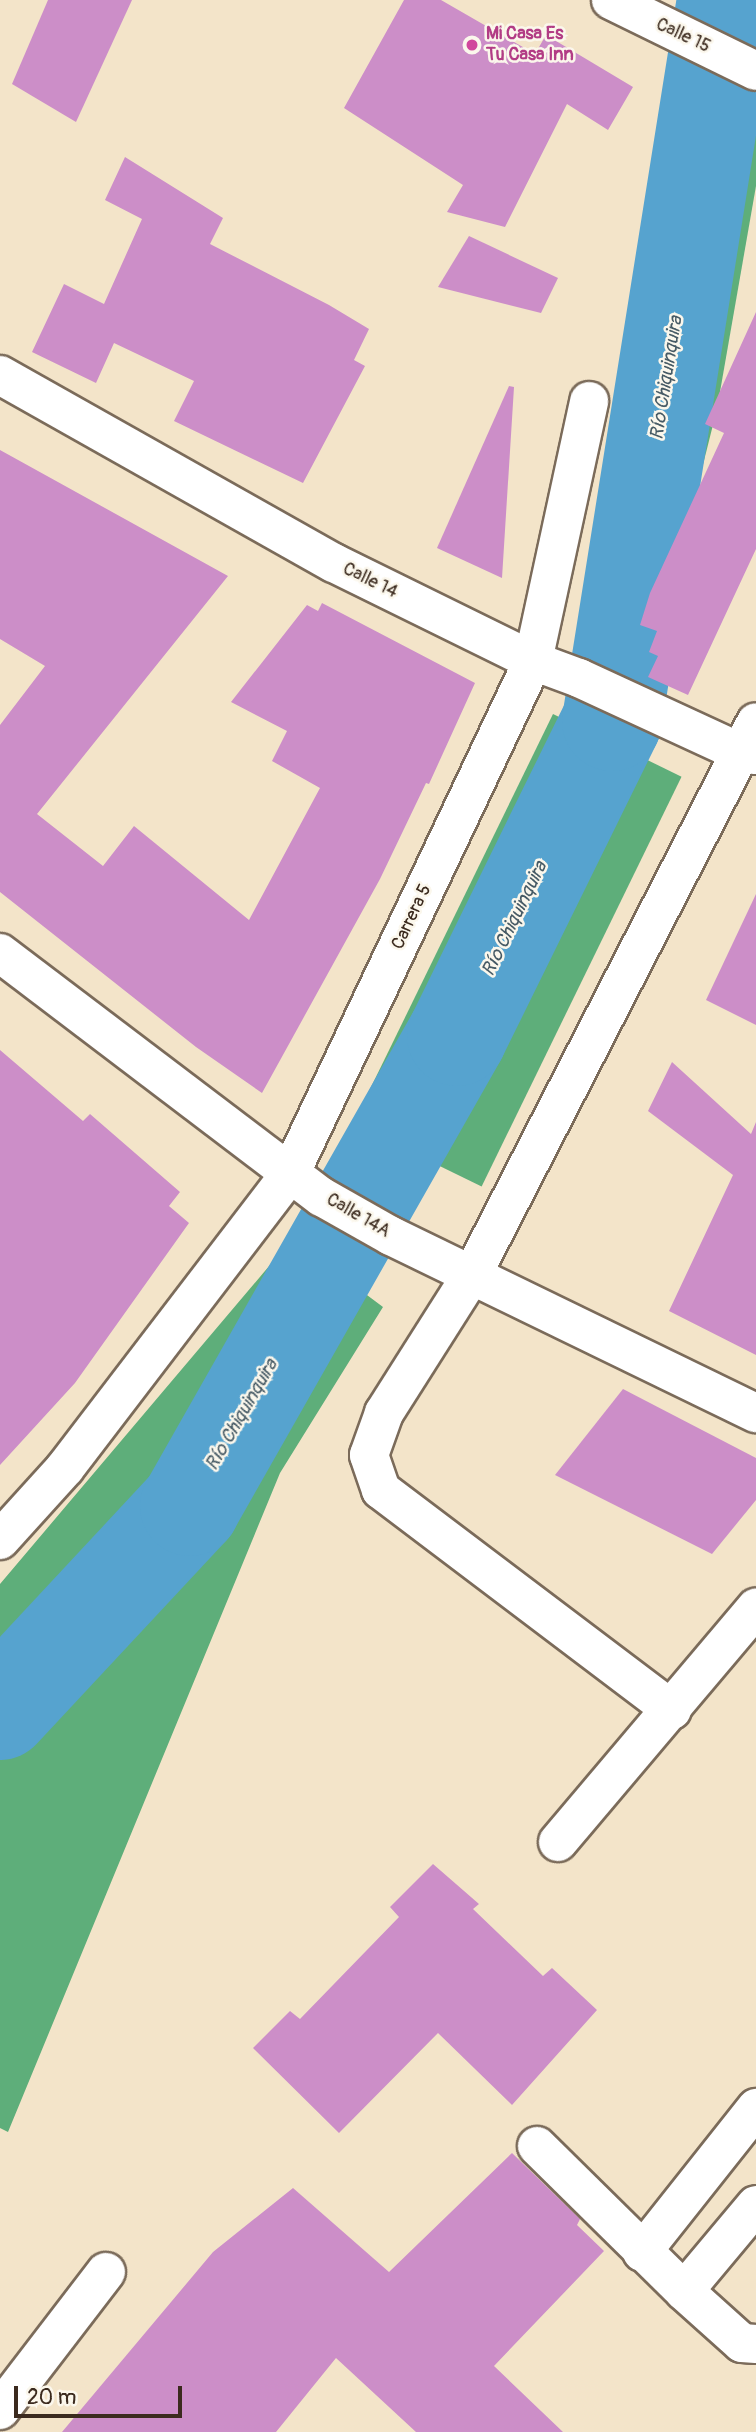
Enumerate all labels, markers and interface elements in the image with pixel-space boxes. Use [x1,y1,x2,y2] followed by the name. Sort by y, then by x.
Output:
[652,14,714,58] street label: Calle 15
[486,24,574,66] place label: Mi Casa Es Tu Casa Inn
[464,37,480,53] marker: Mi Casa Es Tu Casa Inn
[646,315,688,441] water label: Río Chiquinquira
[339,559,401,603] street label: Calle 14
[477,858,553,980] water label: Río Chiquinquira
[388,881,436,953] street label: Carrera 5
[322,1189,394,1243] street label: Calle 14A
[201,1355,283,1475] water label: Río Chiquinquira
[18,2372,186,2416] scale bar
[27,2384,76,2411] text: 20 m

